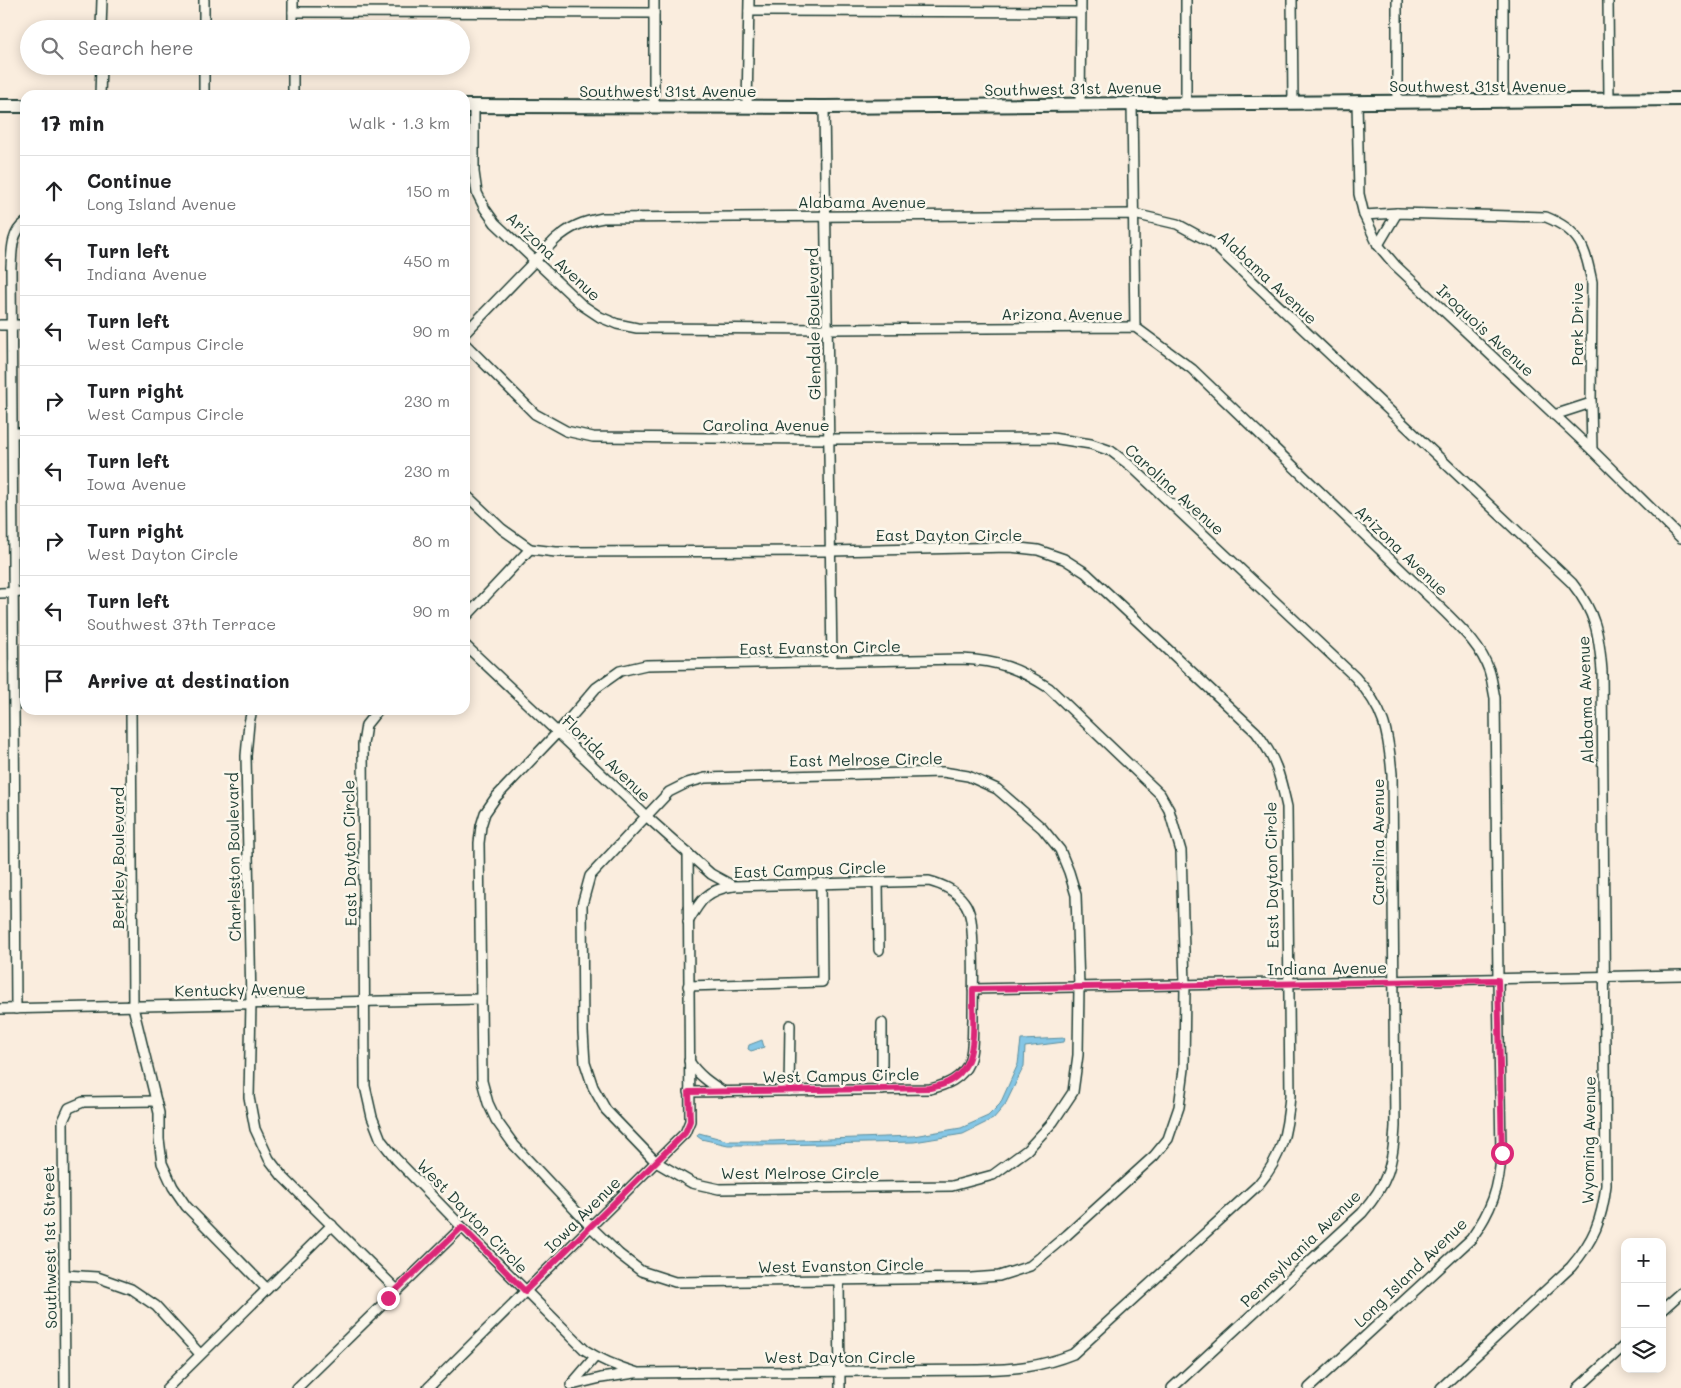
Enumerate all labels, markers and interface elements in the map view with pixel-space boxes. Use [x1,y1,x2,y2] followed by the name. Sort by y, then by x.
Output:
[20,20,470,75] search box
[38,34,66,62] icon: search
[78,35,194,60] text: Search here
[1389,75,1567,96] street label: Southwest 31st Avenue
[984,76,1162,100] street label: Southwest 31st Avenue
[579,80,757,101] street label: Southwest 31st Avenue
[40,109,104,136] text: 17 min
[349,112,450,133] text: Walk · 1.3 km
[87,168,172,193] text: Continue
[40,177,68,205] icon: ahead
[406,180,450,201] text: 150 m
[798,191,926,212] street label: Alabama Avenue
[87,193,236,214] text: Long Island Avenue
[502,207,606,305] street label: Arizona Avenue
[1214,226,1322,328] street label: Alabama Avenue
[87,238,170,263] text: Turn left
[40,247,68,275] icon: left
[801,248,825,400] street label: Glendale Boulevard
[404,250,450,271] text: 450 m
[87,263,207,284] text: Indiana Avenue
[1433,279,1539,381] street label: Iroquois Avenue
[1566,282,1587,366] street label: Park Drive
[1001,303,1123,324] street label: Arizona Avenue
[87,308,170,333] text: Turn left
[40,317,68,345] icon: left
[413,320,450,341] text: 90 m
[87,333,244,354] text: West Campus Circle
[87,378,184,403] text: Turn right
[40,387,68,415] icon: right
[404,390,450,411] text: 230 m
[87,403,244,424] text: West Campus Circle
[702,414,830,435] street label: Carolina Avenue
[1121,439,1229,539] street label: Carolina Avenue
[87,448,170,473] text: Turn left
[40,457,68,485] icon: left
[404,460,450,481] text: 230 m
[87,473,186,494] text: Iowa Avenue
[1351,500,1453,600] street label: Arizona Avenue
[87,518,184,543] text: Turn right
[876,524,1022,545] street label: East Dayton Circle
[40,527,68,555] icon: right
[413,530,450,551] text: 80 m
[87,543,238,564] text: West Dayton Circle
[87,588,170,613] text: Turn left
[40,597,68,625] icon: left
[413,600,450,621] text: 90 m
[87,613,276,634] text: Southwest 37th Terrace
[739,635,901,659] street label: East Evanston Circle
[1572,635,1598,765] street label: Alabama Avenue
[40,667,68,695] icon: arrive
[87,668,290,693] text: Arrive at destination
[558,710,656,806] street label: Florida Avenue
[789,747,943,771] street label: East Melrose Circle
[221,772,245,942] street label: Charleston Boulevard
[1367,778,1388,906] street label: Carolina Avenue
[337,780,361,926] street label: East Dayton Circle
[107,787,128,929] street label: Berkley Boulevard
[1259,802,1283,948] street label: East Dayton Circle
[733,856,887,882] street label: East Campus Circle
[1267,956,1387,980] street label: Indiana Avenue
[174,977,306,1001] street label: Kentucky Avenue
[762,1063,920,1087] street label: West Campus Circle
[1576,1076,1600,1204] street label: Wyoming Avenue
[1491,1142,1514,1165] route start
[413,1154,533,1278] street label: West Dayton Circle
[721,1162,879,1183] street label: West Melrose Circle
[37,1165,61,1329] street label: Southwest 1st Street
[539,1171,625,1257] street label: Iowa Avenue
[1235,1185,1365,1311] street label: Pennsylvania Avenue
[1349,1213,1471,1331] street label: Long Island Avenue
[1621,1238,1666,1373] map controls
[1621,1238,1666,1283] button: +
[758,1253,924,1277] street label: West Evanston Circle
[1621,1283,1666,1328] button: −
[377,1287,400,1310] route end
[1621,1328,1666,1373] button: layers
[764,1346,916,1367] street label: West Dayton Circle

